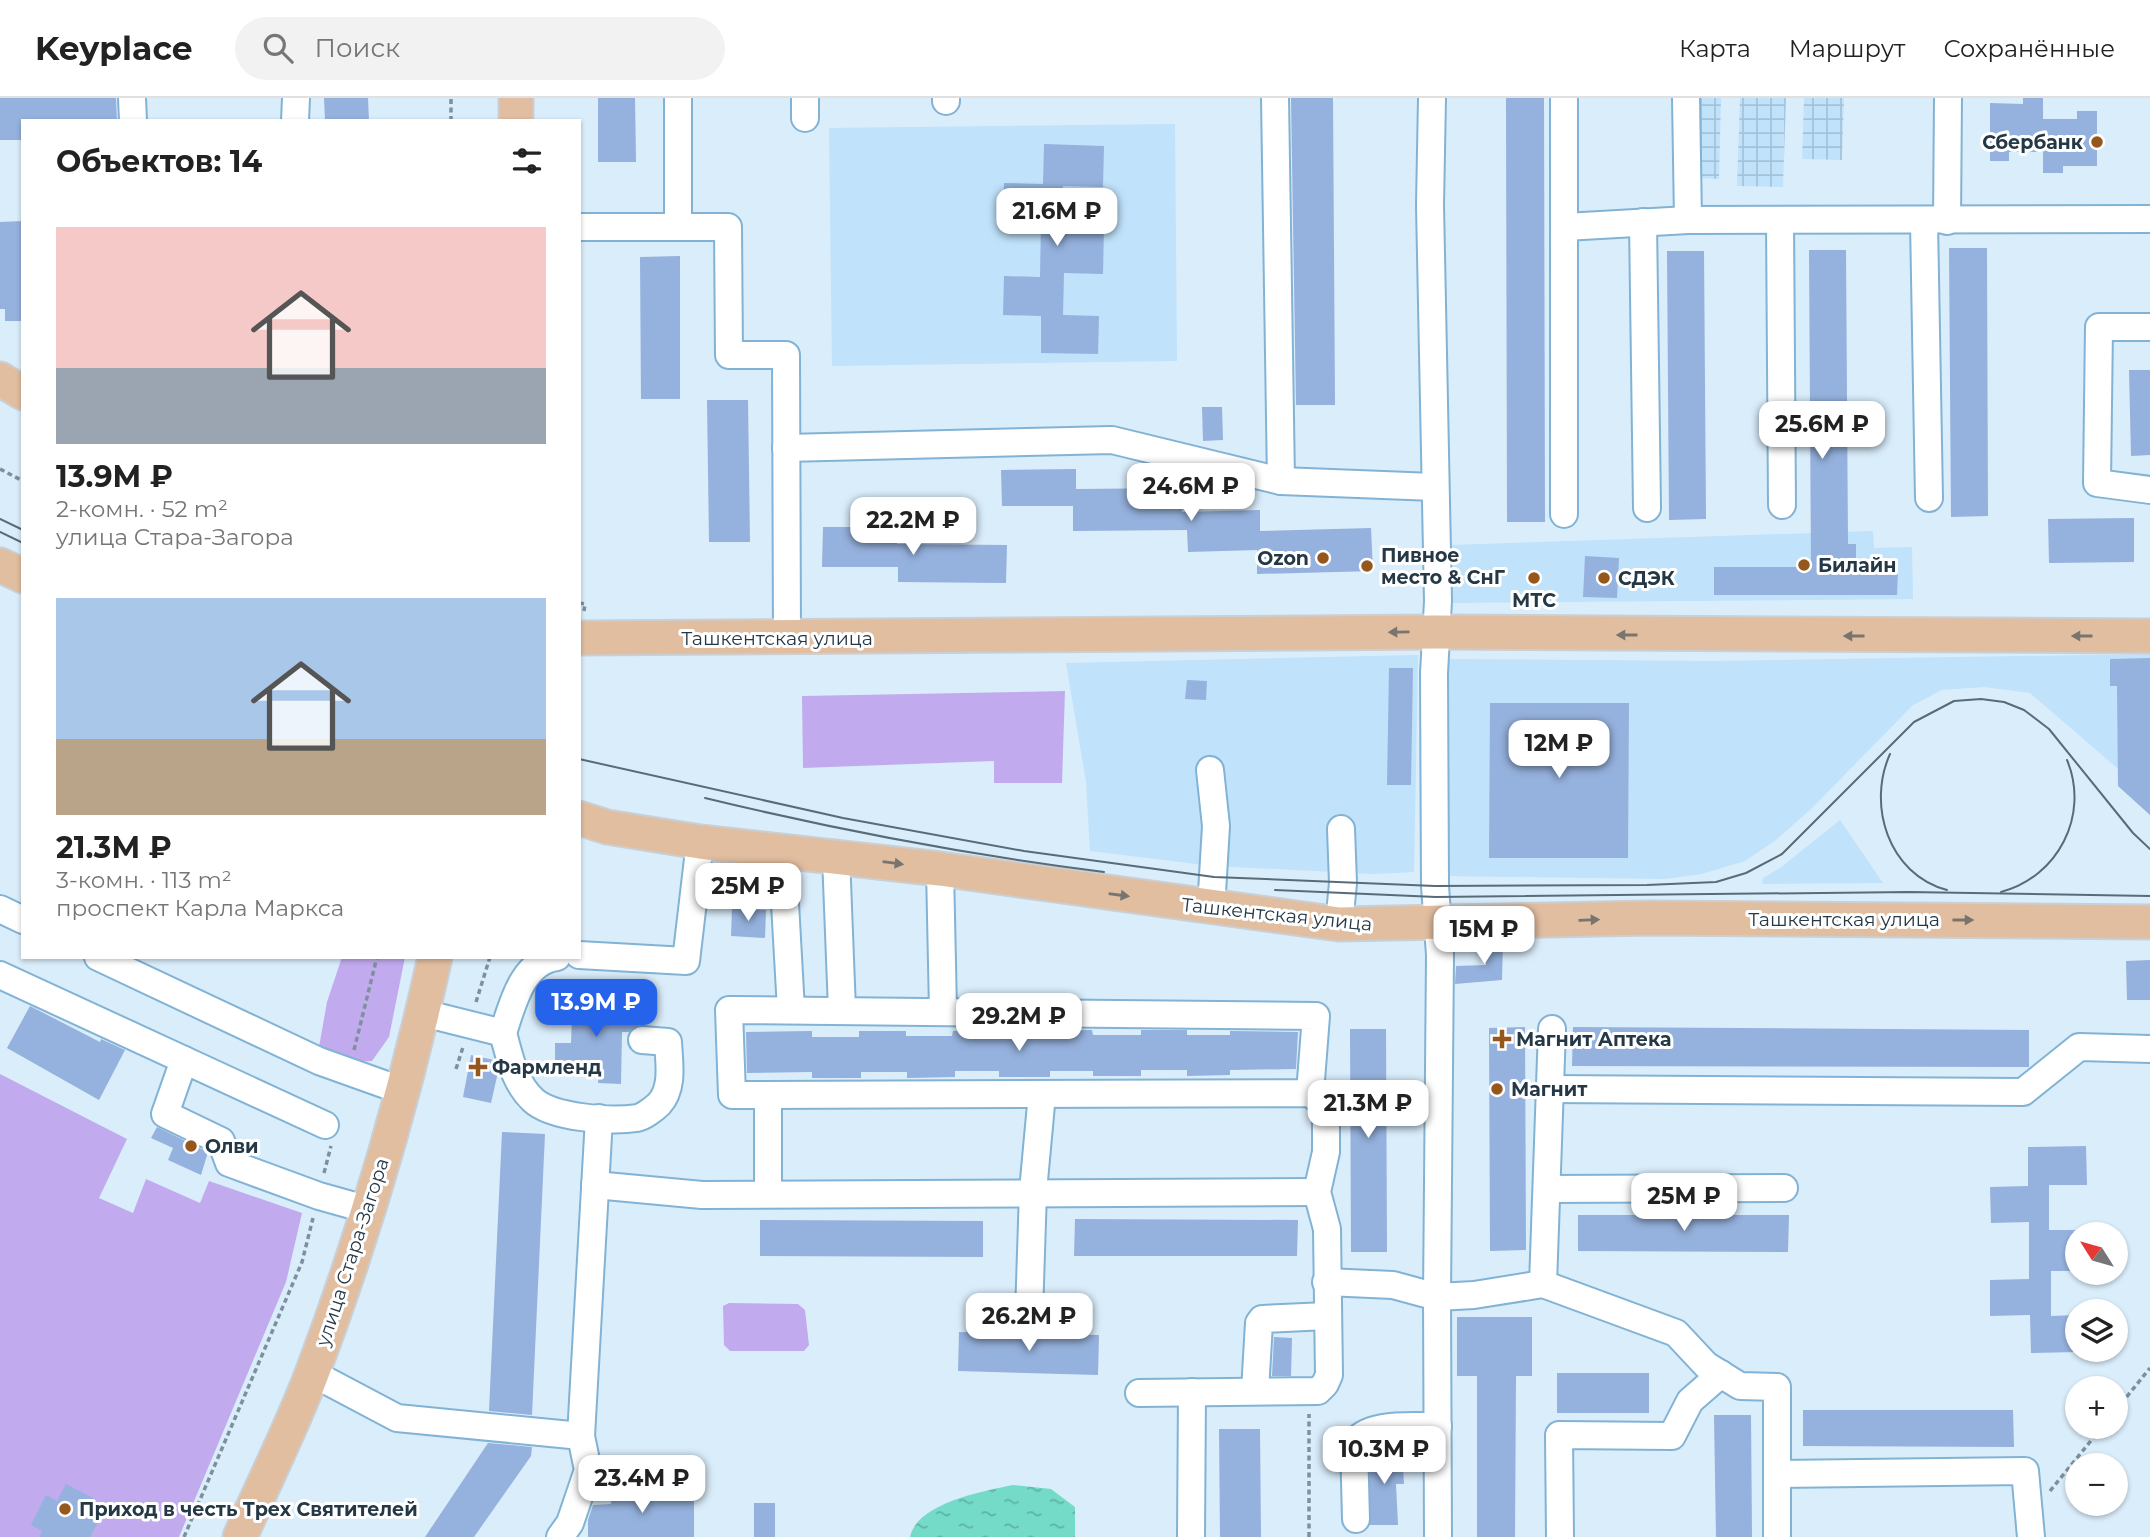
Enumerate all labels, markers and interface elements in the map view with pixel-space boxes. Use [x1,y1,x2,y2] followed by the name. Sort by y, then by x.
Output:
[235,17,725,80] search box
[35,28,193,68] text: Keyplace
[259,29,297,67] icon: search
[315,32,400,64] text: Поиск
[1679,34,1751,63] text: Карта
[1789,34,1905,63] text: Маршрут
[1943,34,2115,63] text: Сохранённые
[1982,131,2084,154] place label: Сбербанк
[2089,134,2105,150] marker: Сбербанк
[508,142,546,180] icon: filters
[56,143,262,180] text: Объектов: 14
[992,188,1122,248] pin: 21.6M ₽
[1012,197,1102,225] text: 21.6M ₽
[238,272,364,398] icon: home
[1757,402,1887,461] pin: 25.6M ₽
[1775,410,1869,438] text: 25.6M ₽
[56,458,173,495] text: 13.9M ₽
[1126,464,1256,523] pin: 24.6M ₽
[1143,472,1239,500] text: 24.6M ₽
[56,495,228,523] text: 2-комн. · 52 m²
[848,498,978,557] pin: 22.2M ₽
[866,506,960,534] text: 22.2M ₽
[56,523,294,551] text: улица Стара-Загора
[1381,544,1506,589] place label: Пивное место & СнГ
[1257,547,1309,570] place label: Ozon
[1315,550,1331,566] marker: Ozon
[1818,554,1896,577] place label: Билайн
[1796,557,1812,573] marker: Билайн
[1359,558,1375,574] marker: Пивное место & СнГ
[1618,567,1675,590] place label: СДЭК
[1526,570,1542,586] marker: МТС
[1596,570,1612,586] marker: СДЭК
[1512,589,1556,612] place label: МТС
[1388,626,1410,638] one-way arrow
[681,627,873,650] street label: Ташкентская улица
[1616,629,1638,641] one-way arrow
[1843,630,1865,641] one-way arrow
[2071,630,2093,642] one-way arrow
[238,643,364,769] icon: home
[1510,720,1608,780] pin: 12M ₽
[1525,729,1593,757] text: 12M ₽
[56,829,172,866] text: 21.3M ₽
[882,857,904,868] one-way arrow
[699,864,797,923] pin: 25M ₽
[56,866,232,894] text: 3-комн. · 113 m²
[711,872,785,900] text: 25M ₽
[1108,890,1130,901] one-way arrow
[1180,893,1373,936] street label: Ташкентская улица
[56,894,344,922] text: проспект Карла Маркса
[1435,906,1533,966] pin: 15M ₽
[1748,908,1940,931] street label: Ташкентская улица
[1578,914,1600,925] one-way arrow
[1953,914,1975,926] one-way arrow
[1449,915,1519,943] text: 15M ₽
[531,979,661,1039] pin: 13.9M ₽
[551,988,641,1016] text: 13.9M ₽
[954,993,1084,1053] pin: 29.2M ₽
[972,1002,1066,1030] text: 29.2M ₽
[1516,1028,1671,1051] place label: Магнит Аптека
[1494,1031,1510,1047] marker: Магнит Аптека
[492,1056,602,1079] place label: Фармленд
[470,1059,486,1075] marker: Фармленд
[1511,1078,1588,1101] place label: Магнит
[1303,1080,1433,1140] pin: 21.3M ₽
[1489,1081,1505,1097] marker: Магнит
[1324,1089,1412,1117] text: 21.3M ₽
[205,1135,259,1158] place label: Олви
[183,1138,199,1154] marker: Олви
[311,1155,394,1350] street label: улица Стара-Загора
[1635,1174,1733,1233] pin: 25M ₽
[1647,1182,1721,1210] text: 25M ₽
[2065,1222,2128,1284] north arrow
[2065,1222,2128,1516] map controls
[964,1294,1094,1353] pin: 26.2M ₽
[2065,1299,2128,1362] button: layers
[982,1302,1076,1330] text: 26.2M ₽
[2065,1376,2128,1439] button: +
[1319,1426,1449,1486] pin: 10.3M ₽
[1339,1435,1429,1463] text: 10.3M ₽
[2065,1453,2128,1516] button: −
[577,1456,707,1515] pin: 23.4M ₽
[594,1464,690,1492] text: 23.4M ₽
[79,1498,418,1521] place label: Приход в честь Трех Святителей
[57,1501,73,1517] marker: Приход в честь Трех Святителей

